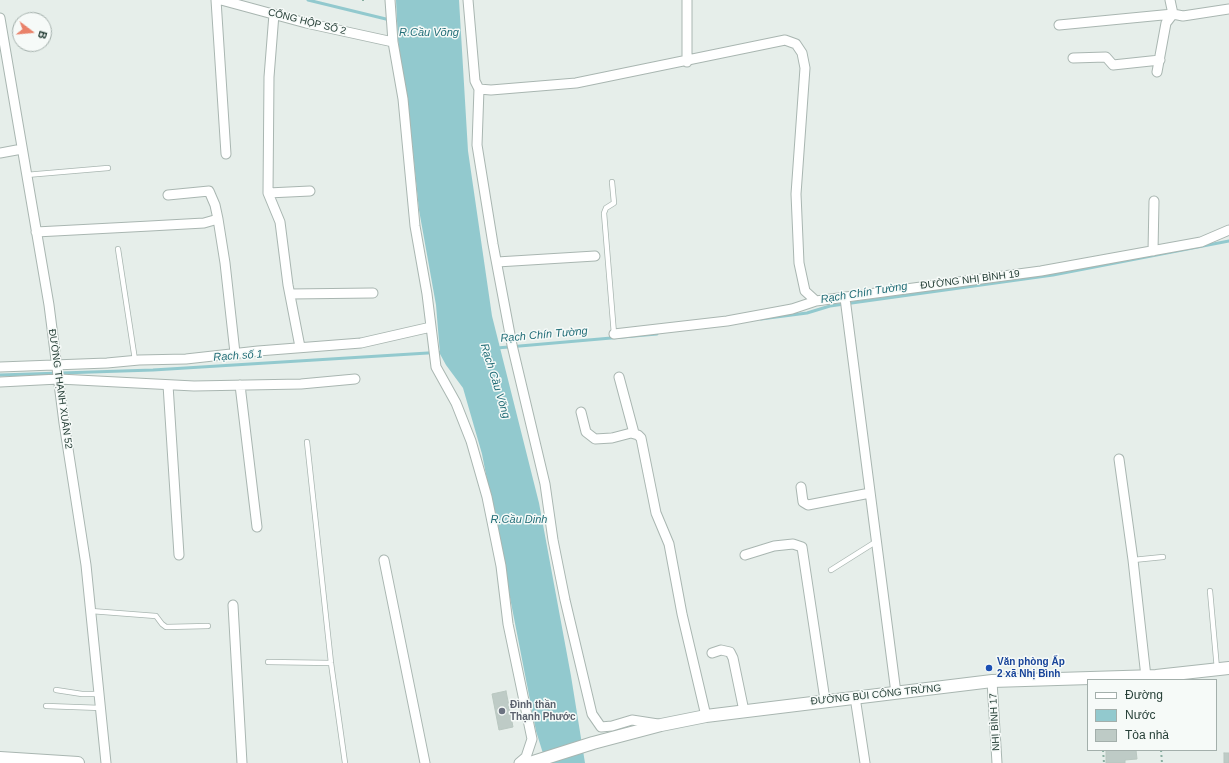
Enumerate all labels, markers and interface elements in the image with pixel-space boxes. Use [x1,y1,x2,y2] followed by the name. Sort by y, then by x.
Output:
[267,6,347,38] street label: CỐNG HỘP SỐ 2
[12,12,52,52] north arrow
[399,26,459,40] water label: R.Cầu Võng
[36,30,49,41] text: B
[920,268,1020,292] street label: ĐƯỜNG NHỊ BÌNH 19
[820,280,908,306] water label: Rạch Chín Tường
[500,325,588,345] water label: Rạch Chín Tường
[46,328,74,450] street label: ĐƯỜNG THẠNH XUÂN 52
[477,342,513,420] water label: Rạch Cầu Võng
[213,348,263,364] water label: Rạch số 1
[491,513,547,527] water label: R.Cầu Dinh
[997,656,1065,680] place label: Văn phòng Ấp 2 xã Nhị Bình
[984,663,994,673] marker: Văn phòng Ấp 2 xã Nhị Bình
[1087,679,1217,751] legend
[810,682,942,708] street label: ĐƯỜNG BÙI CÔNG TRỪNG
[1125,688,1163,702] text: Đường
[987,693,1003,751] street label: NHỊ BÌNH 17
[510,699,575,722] place label: Đình thần Thạnh Phước
[497,706,507,716] marker: Đình thần Thạnh Phước
[1125,708,1156,722] text: Nước
[1125,728,1169,742] text: Tòa nhà

